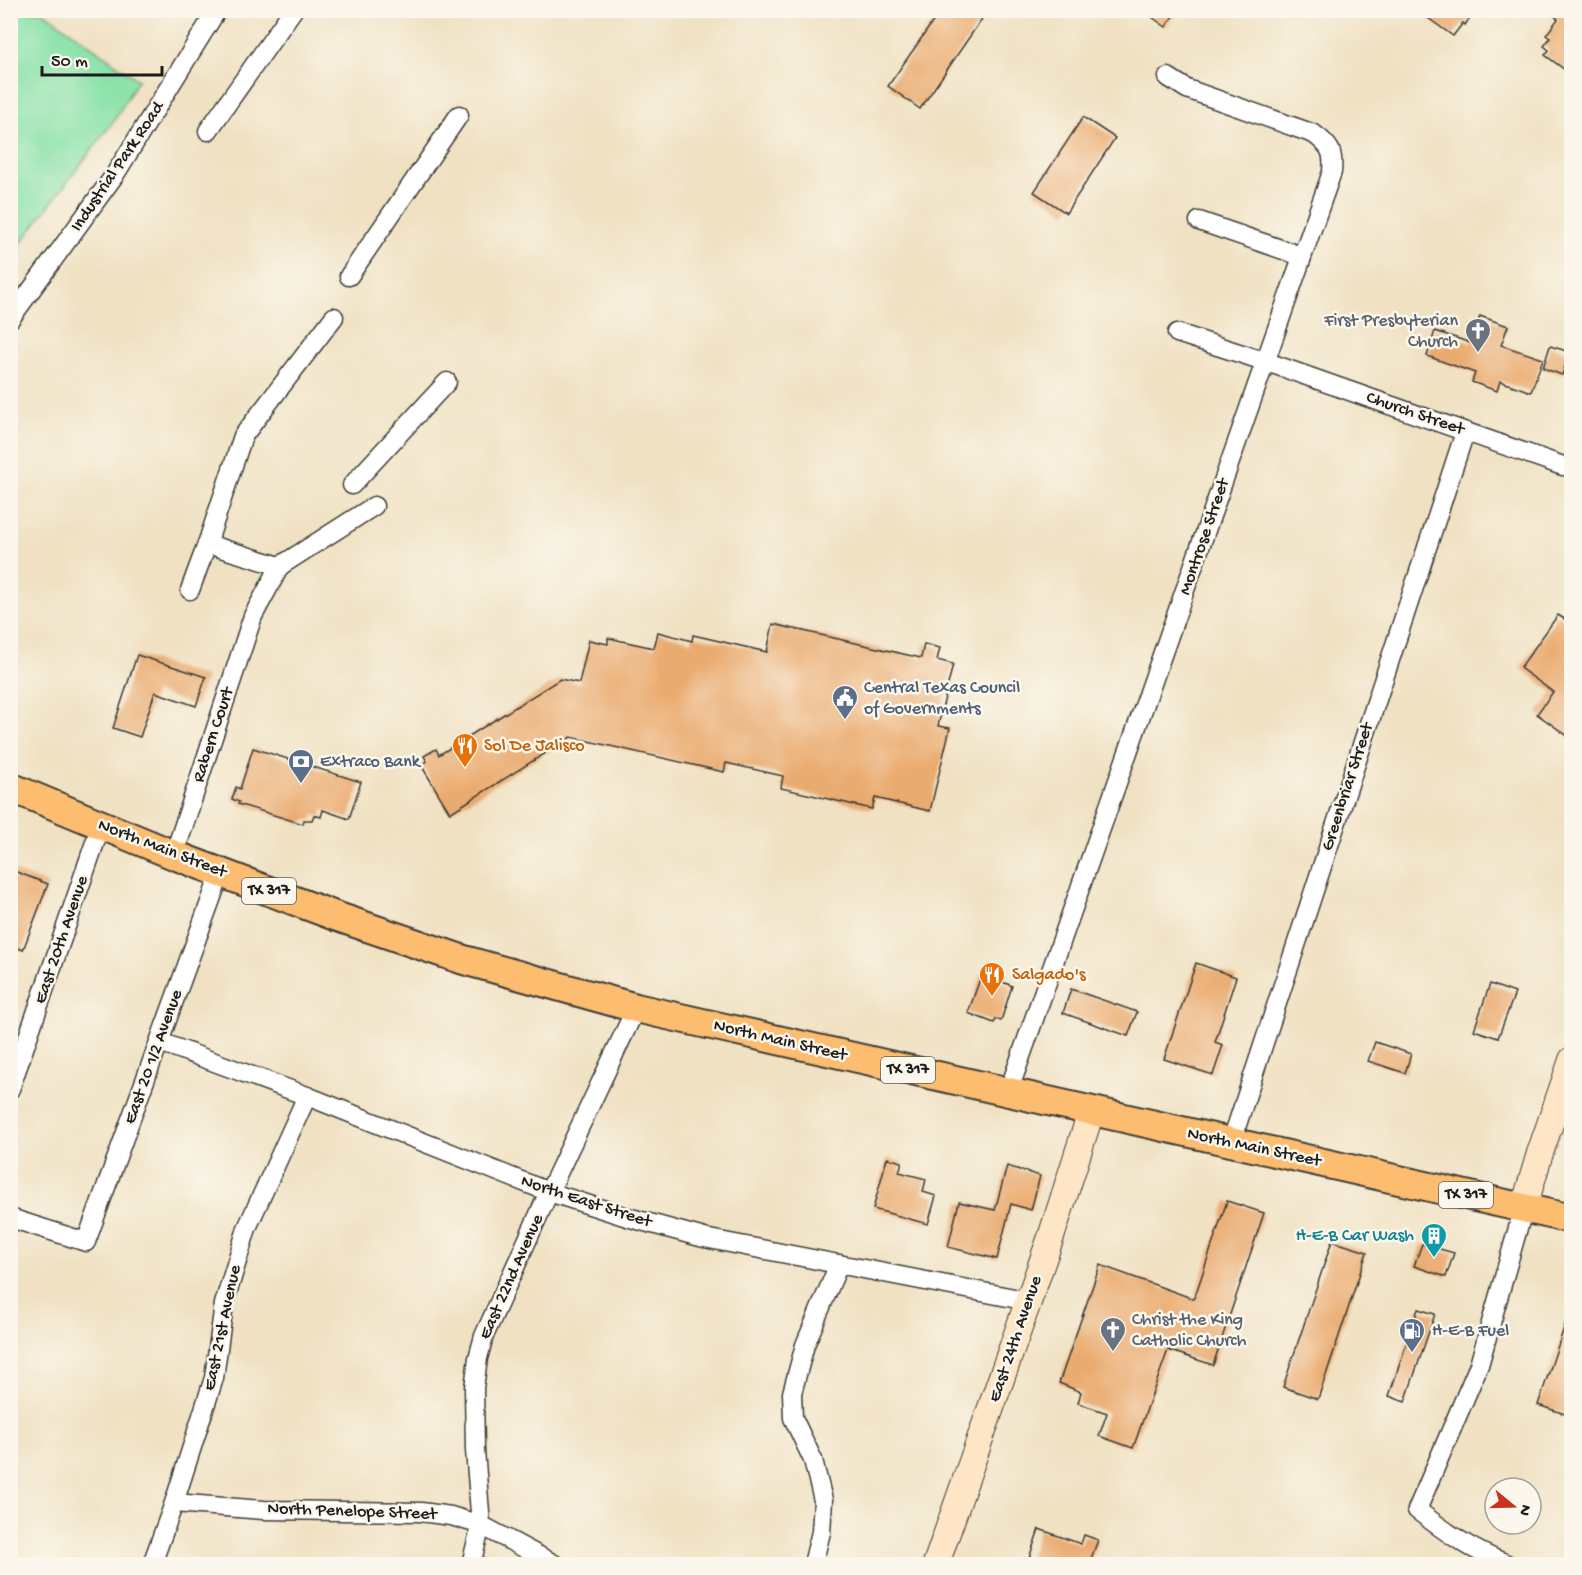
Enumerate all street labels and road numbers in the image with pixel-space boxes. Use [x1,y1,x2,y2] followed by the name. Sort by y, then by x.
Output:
[67,97,170,236] street label: Industrial Park Road
[1363,387,1468,441] street label: Church Street
[1175,475,1235,598] street label: Montrose Street
[189,683,240,785] street label: Rabern Court
[1317,719,1379,854] street label: Greenbriar Street
[95,815,231,884] street label: North Main Street
[30,873,94,1007] street label: East 20th Avenue
[242,878,296,904] road number: TX 317
[120,986,188,1127] street label: East 20 1/2 Avenue
[711,1015,850,1067] street label: North Main Street
[881,1057,935,1083] road number: TX 317
[1185,1124,1324,1173] street label: North Main Street
[518,1171,656,1234] street label: North East Street
[1439,1182,1493,1208] road number: TX 317
[475,1211,549,1343] street label: East 22nd Avenue
[199,1263,247,1393] street label: East 21st Avenue
[985,1272,1048,1405] street label: East 24th Avenue
[267,1499,439,1526] street label: North Penelope Street

